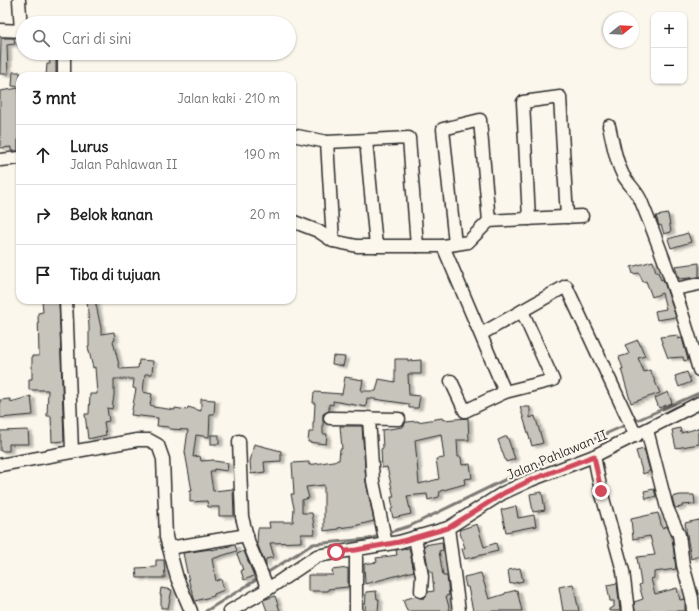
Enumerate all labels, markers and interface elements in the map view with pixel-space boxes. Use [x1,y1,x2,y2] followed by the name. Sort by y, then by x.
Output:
[603,12,639,48] north arrow
[651,12,687,84] map controls
[651,12,687,48] button: +
[16,16,296,60] search box
[30,27,52,49] icon: search
[62,29,131,48] text: Cari di sini
[651,48,687,84] button: −
[32,87,76,109] text: 3 mnt
[177,90,280,107] text: Jalan kaki · 210 m
[70,137,108,156] text: Lurus
[32,144,54,166] icon: ahead
[244,146,280,163] text: 190 m
[70,156,177,173] text: Jalan Pahlawan II
[32,204,54,226] icon: right
[70,205,153,224] text: Belok kanan
[250,206,280,223] text: 20 m
[32,264,54,286] icon: arrive
[70,265,160,284] text: Tiba di tujuan
[504,426,610,484] street label: Jalan Pahlawan II
[592,482,610,500] route end
[327,543,345,561] route start

